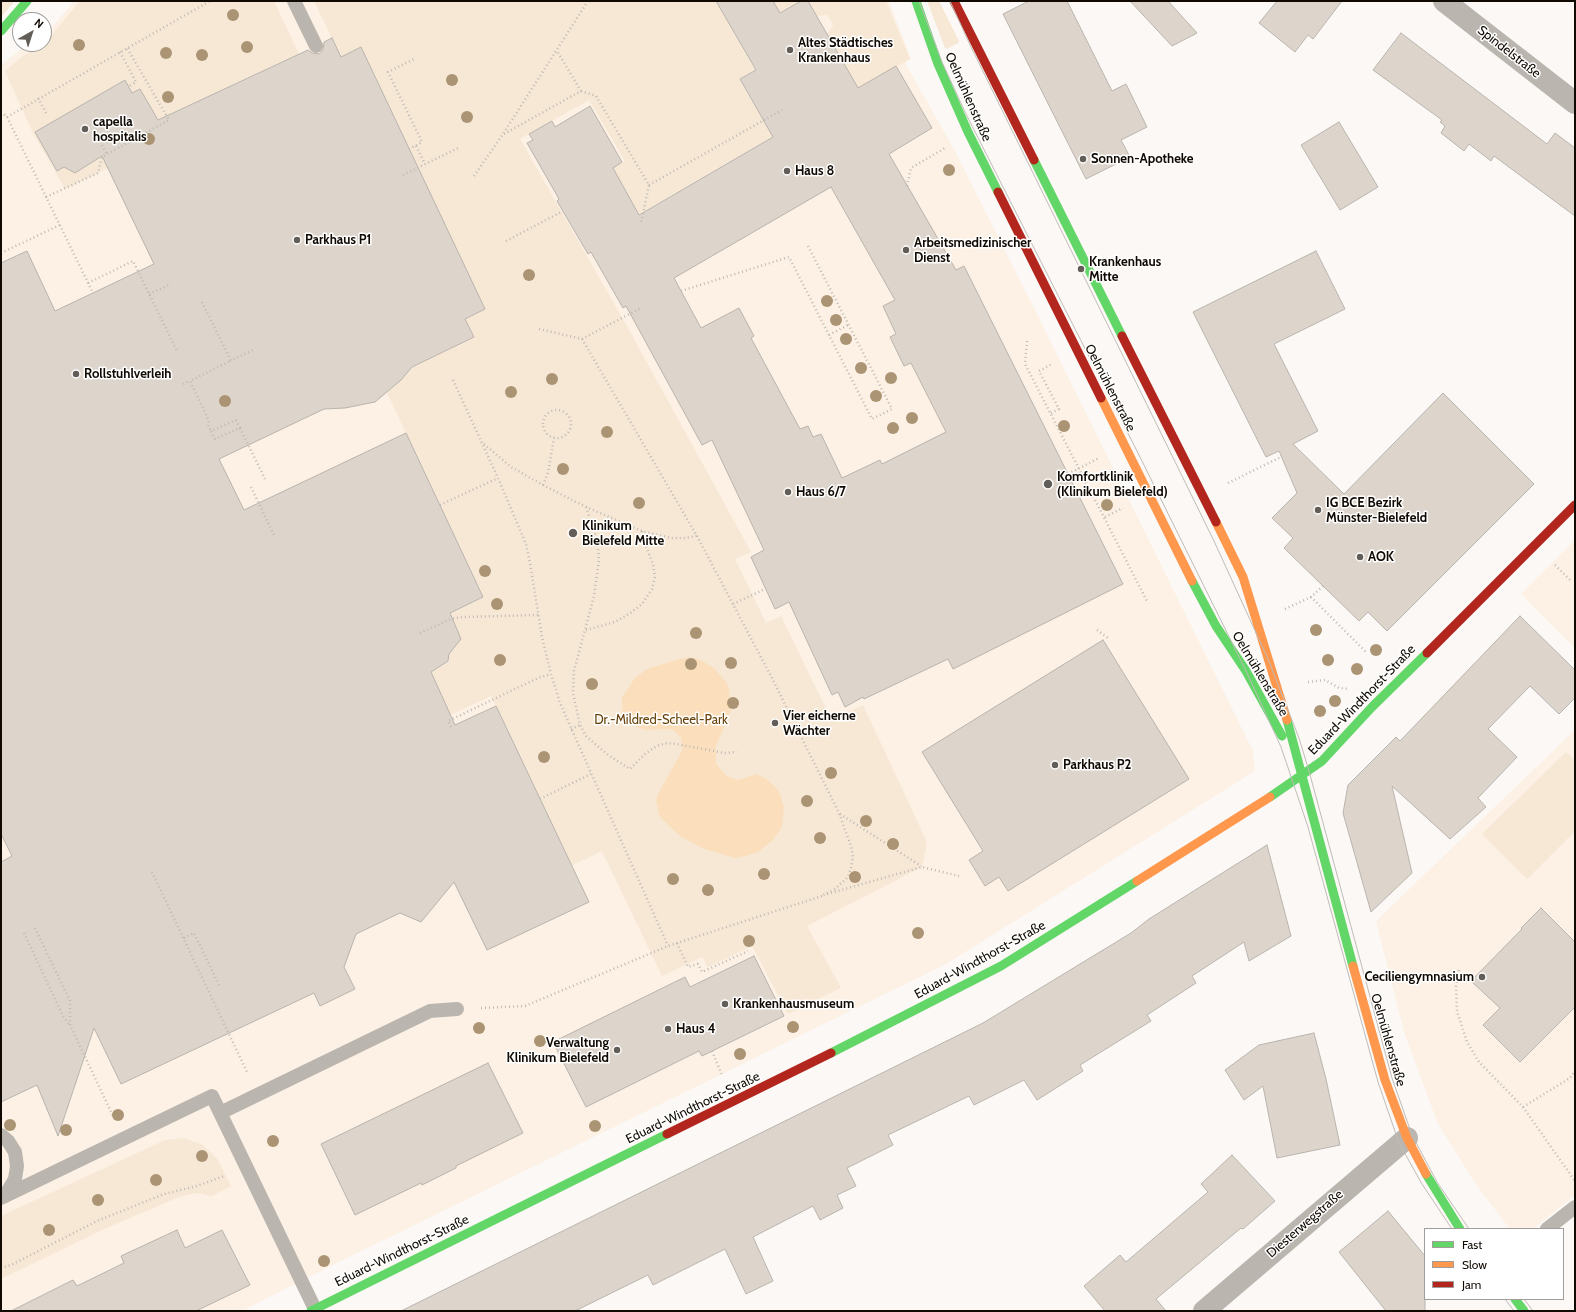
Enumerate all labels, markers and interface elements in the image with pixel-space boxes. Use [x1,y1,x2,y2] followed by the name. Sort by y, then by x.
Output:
[12,12,52,52] north arrow
[31,16,46,31] text: N
[1474,23,1544,81] street label: Spindelstraße
[798,35,893,66] place label: Altes Städtisches Krankenhaus
[785,45,795,55] marker: Altes Städtisches Krankenhaus
[941,50,995,144] street label: Oelmühlenstraße
[93,114,147,145] place label: capella hospitalis
[80,124,90,134] marker: capella hospitalis
[1091,151,1194,167] place label: Sonnen-Apotheke
[1078,154,1088,164] marker: Sonnen-Apotheke
[795,163,834,179] place label: Haus 8
[782,166,792,176] marker: Haus 8
[305,232,371,248] place label: Parkhaus P1
[292,235,302,245] marker: Parkhaus P1
[914,235,1031,266] place label: Arbeitsmedizinischer Dienst
[901,245,911,255] marker: Arbeitsmedizinischer Dienst
[1089,254,1161,285] place label: Krankenhaus Mitte
[1076,264,1086,274] marker: Krankenhaus Mitte
[1081,342,1139,434] street label: Oelmühlenstraße
[84,366,171,382] place label: Rollstuhlverleih
[71,369,81,379] marker: Rollstuhlverleih
[1057,469,1168,500] place label: Komfortklinik (Klinikum Bielefeld)
[1042,478,1054,490] marker: Komfortklinik (Klinikum Bielefeld)
[796,484,846,500] place label: Haus 6/7
[783,487,793,497] marker: Haus 6/7
[1326,495,1427,526] place label: IG BCE Bezirk Münster-Bielefeld
[1313,505,1323,515] marker: IG BCE Bezirk Münster-Bielefeld
[582,518,664,549] place label: Klinikum Bielefeld Mitte
[567,527,579,539] marker: Klinikum Bielefeld Mitte
[1368,549,1394,565] place label: AOK
[1355,552,1365,562] marker: AOK
[1229,629,1291,719] street label: Oelmühlenstraße
[1305,642,1419,758] street label: Eduard-Windthorst-Straße
[783,708,856,739] place label: Vier eicherne Wächter
[594,712,728,728] park label: Dr.-Mildred-Scheel-Park
[770,718,780,728] marker: Vier eicherne Wächter
[1063,757,1131,773] place label: Parkhaus P2
[1050,760,1060,770] marker: Parkhaus P2
[912,917,1048,1003] street label: Eduard-Windthorst-Straße
[1365,969,1474,985] place label: Ceciliengymnasium
[1477,972,1487,982] marker: Ceciliengymnasium
[1367,992,1409,1088] street label: Oelmühlenstraße
[733,996,854,1012] place label: Krankenhausmuseum
[720,999,730,1009] marker: Krankenhausmuseum
[676,1021,715,1037] place label: Haus 4
[663,1024,673,1034] marker: Haus 4
[507,1035,609,1066] place label: Verwaltung Klinikum Bielefeld
[612,1045,622,1055] marker: Verwaltung Klinikum Bielefeld
[623,1069,763,1147] street label: Eduard-Windthorst-Straße
[1264,1187,1346,1261] street label: Diesterwegstraße
[332,1212,472,1290] street label: Eduard-Windthorst-Straße
[1424,1228,1564,1300] legend
[1462,1237,1482,1252] text: Fast
[1462,1257,1487,1272] text: Slow
[1462,1277,1481,1292] text: Jam

